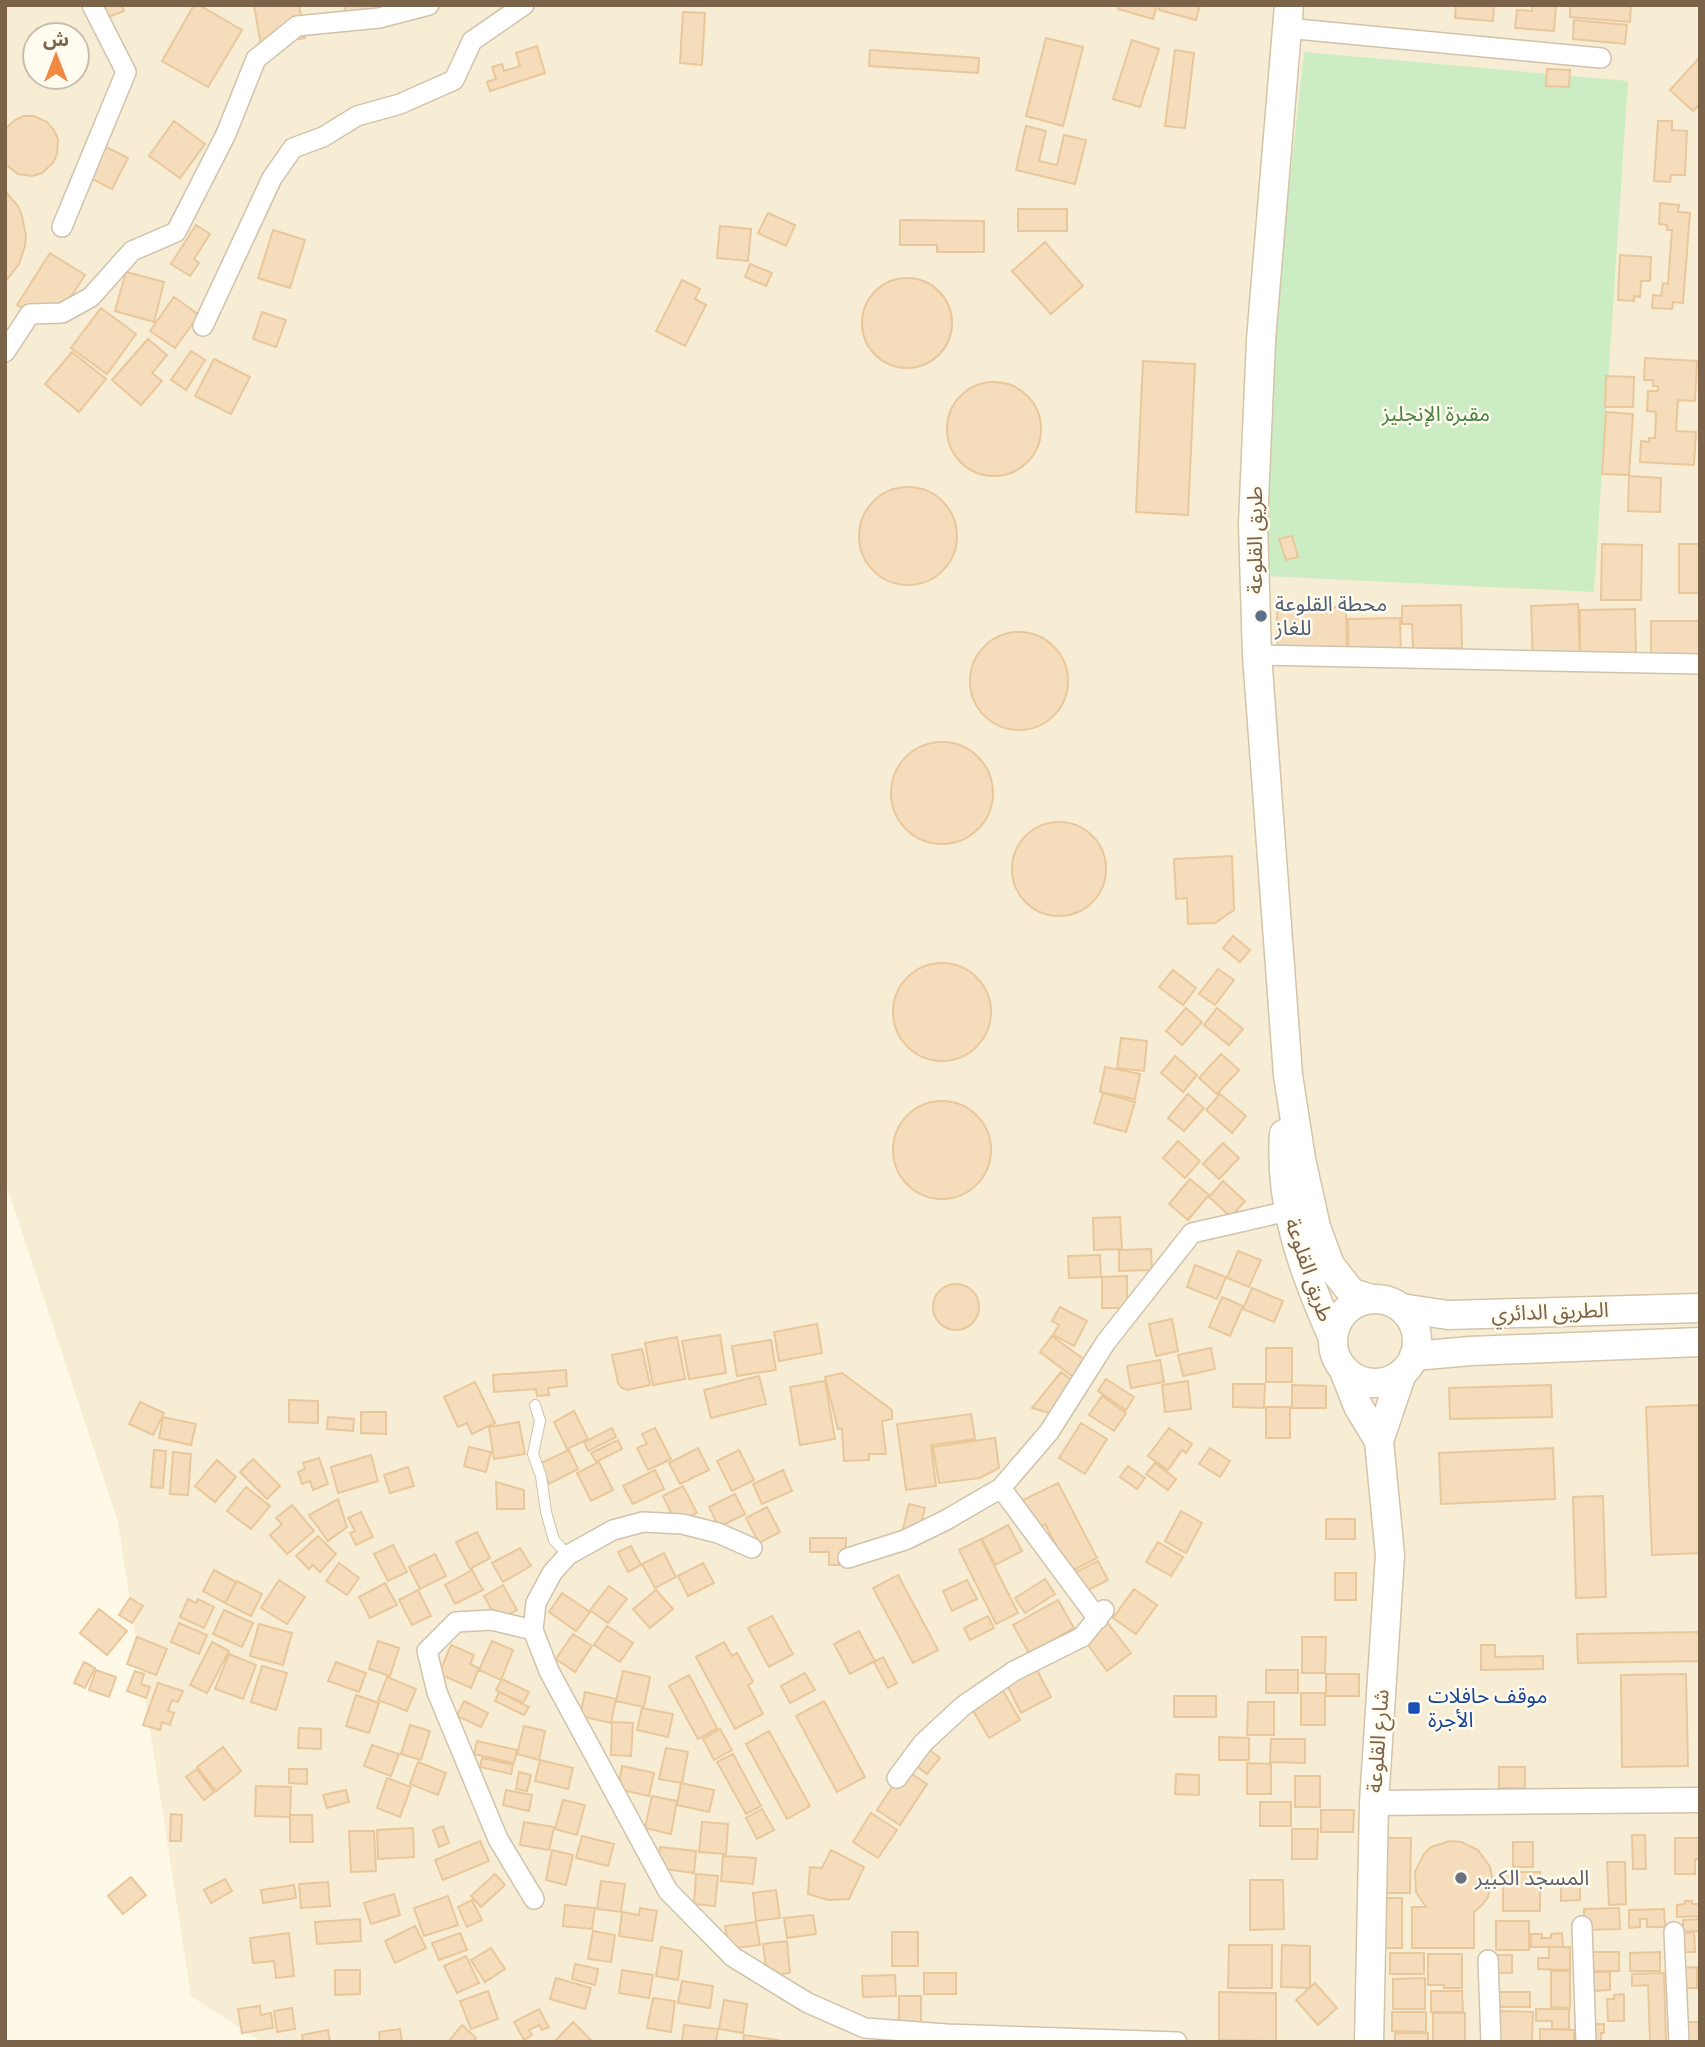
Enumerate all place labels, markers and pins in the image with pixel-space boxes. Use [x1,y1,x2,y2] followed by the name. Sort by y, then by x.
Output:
[1274,592,1387,640] place label: محطة القلوعة للغاز
[1253,608,1269,624] marker: محطة القلوعة للغاز
[1428,1684,1548,1732] place label: موقف حافلات الأجرة
[1406,1700,1422,1716] marker: موقف حافلات الأجرة
[1474,1866,1589,1890] place label: المسجد الكبير
[1453,1870,1469,1886] marker: المسجد الكبير

